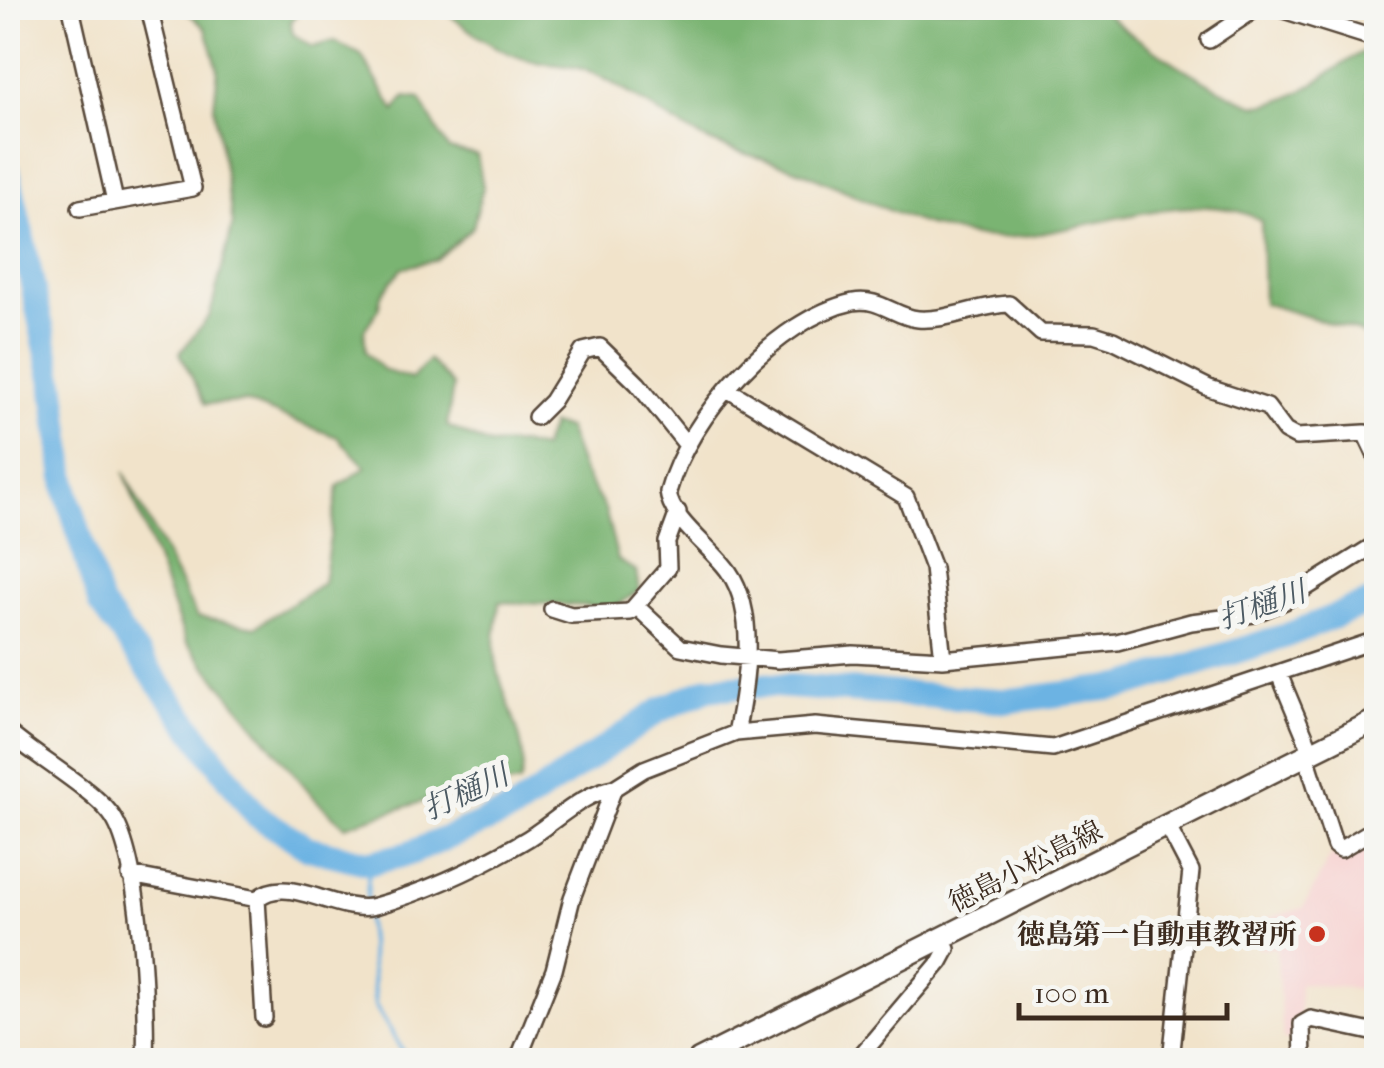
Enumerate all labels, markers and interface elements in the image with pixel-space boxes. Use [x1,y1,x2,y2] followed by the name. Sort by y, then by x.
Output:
[1214,573,1313,637] water label: 打樋川
[418,756,517,827] water label: 打樋川
[943,814,1108,919] street label: 徳島小松島線
[1017,918,1297,951] place label: 徳島第一自動車教習所
[1306,923,1328,945] marker: 徳島第一自動車教習所
[1019,958,1226,1020] scale bar
[1034,976,1109,1011] text: 100 m

